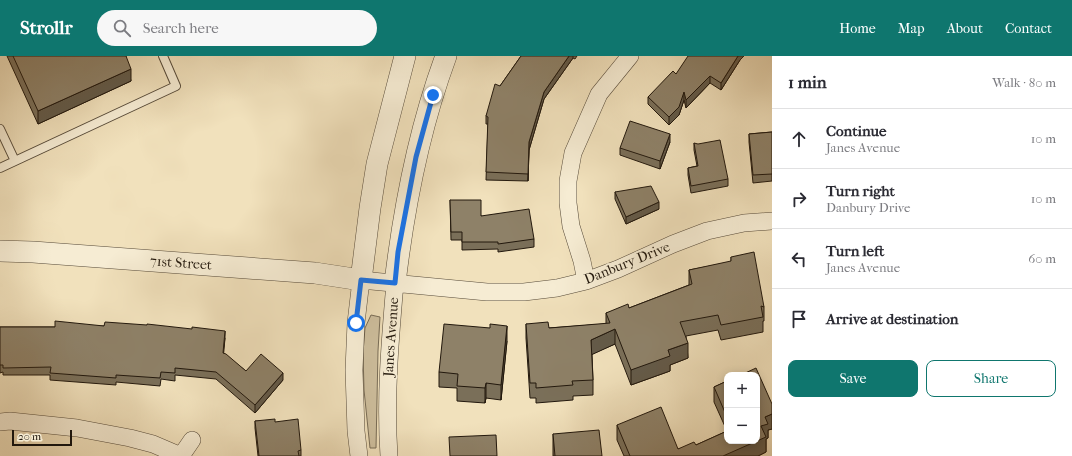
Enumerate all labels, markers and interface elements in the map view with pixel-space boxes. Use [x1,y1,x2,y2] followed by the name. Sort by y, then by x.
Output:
[97,10,377,46] search box
[20,17,73,39] text: Strollr
[111,17,133,39] icon: search
[143,19,219,37] text: Search here
[839,20,876,37] text: Home
[898,20,925,37] text: Map
[947,20,983,37] text: About
[1005,20,1052,37] text: Contact
[788,72,827,92] text: 1 min
[992,75,1056,90] text: Walk · 80 m
[424,86,442,104] route end
[826,122,886,140] text: Continue
[788,128,810,150] icon: ahead
[1031,131,1056,146] text: 10 m
[826,140,900,155] text: Janes Avenue
[826,182,895,200] text: Turn right
[788,188,810,210] icon: right
[1031,191,1056,206] text: 10 m
[826,200,910,215] text: Danbury Drive
[582,238,672,288] street label: Danbury Drive
[826,242,884,260] text: Turn left
[788,248,810,270] icon: left
[1028,251,1056,266] text: 60 m
[150,252,212,274] street label: 71st Street
[826,260,900,275] text: Janes Avenue
[380,297,402,378] street label: Janes Avenue
[788,308,810,330] icon: arrive
[826,310,958,328] text: Arrive at destination
[347,314,365,332] route start
[788,360,918,397] button: Save
[926,360,1056,397] button: Share
[724,372,760,444] map controls
[724,372,760,408] button: +
[724,408,760,444] button: −
[12,428,72,447] scale bar
[18,430,41,443] text: 20 m

